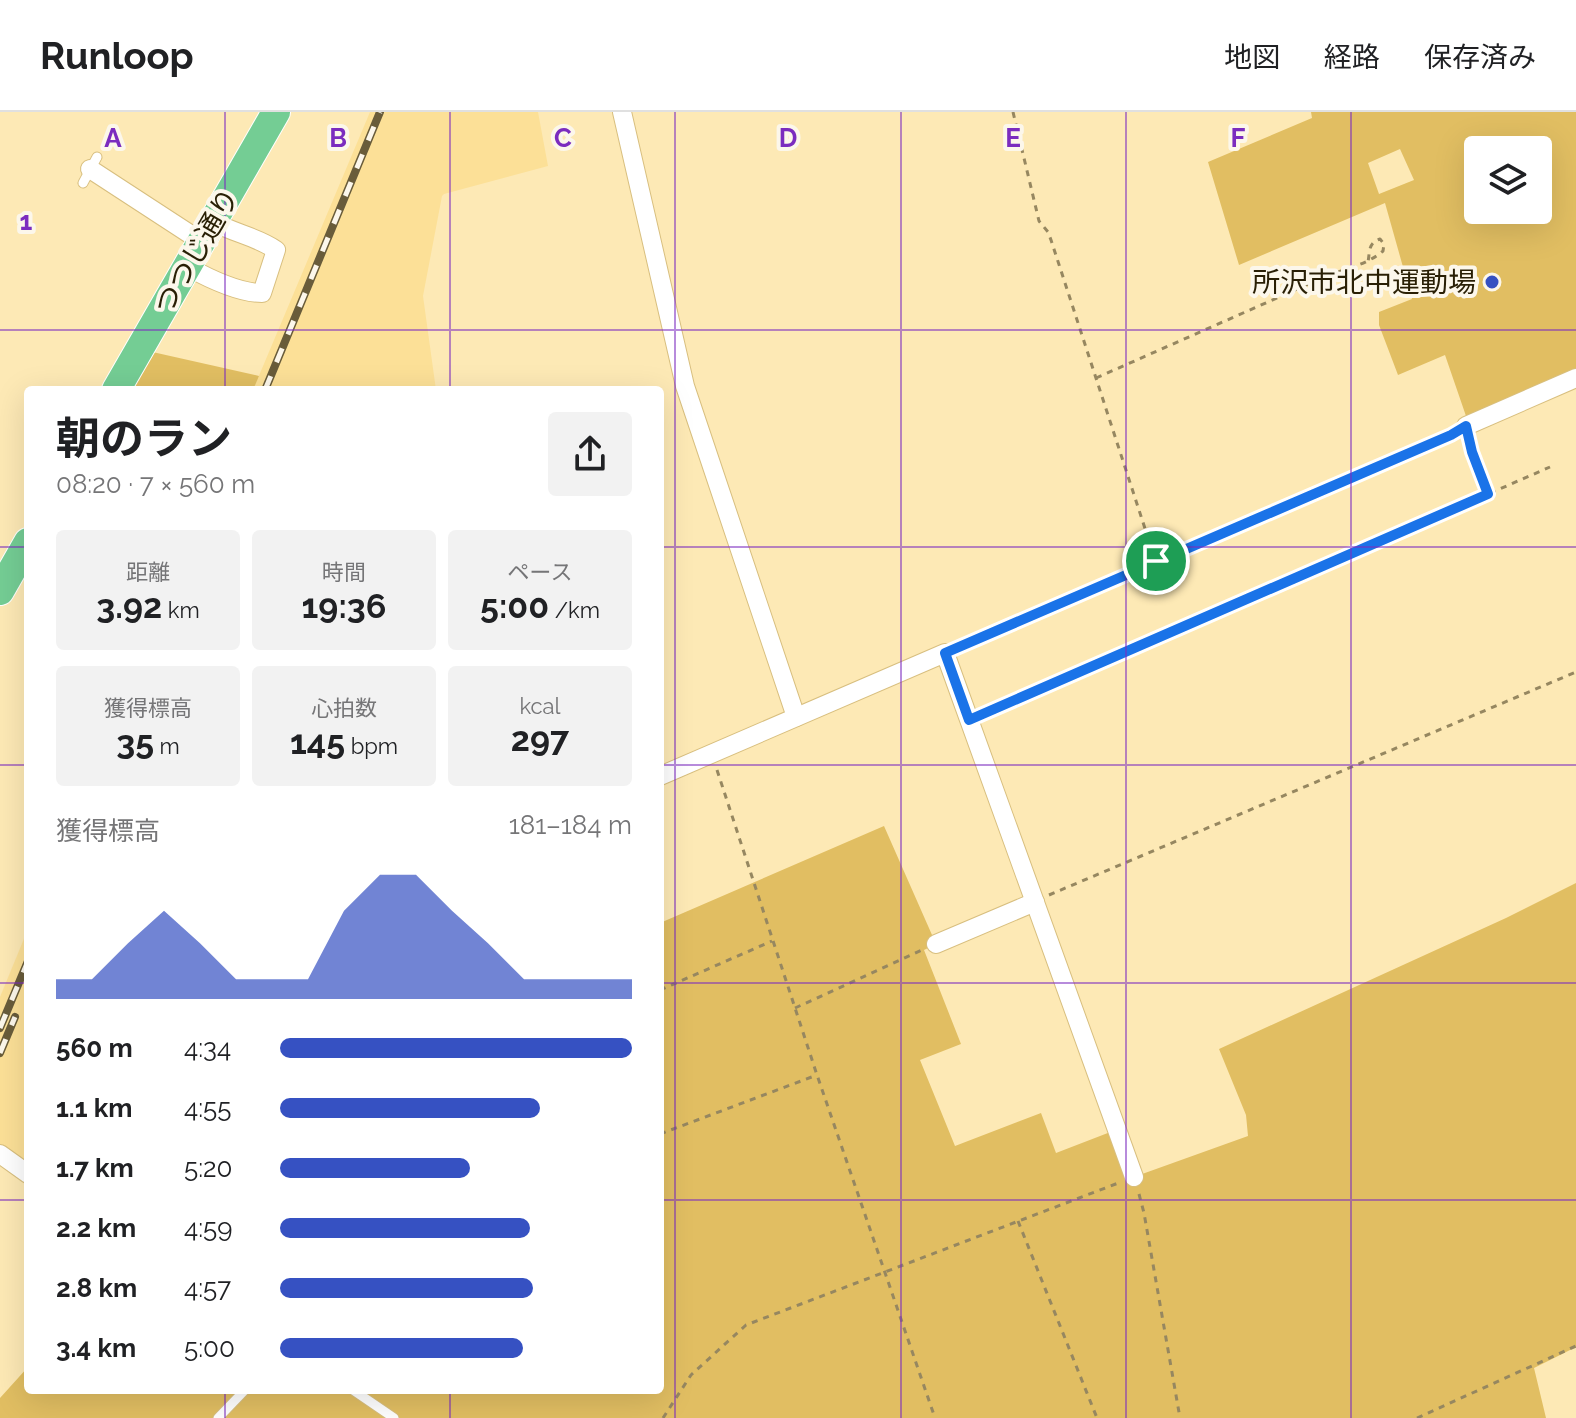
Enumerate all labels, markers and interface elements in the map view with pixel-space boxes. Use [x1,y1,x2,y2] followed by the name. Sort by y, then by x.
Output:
[40,33,194,78] text: Runloop
[1224,41,1280,74] text: 地図
[1324,41,1380,74] text: 経路
[1424,41,1536,74] text: 保存済み
[104,123,122,153] text: A
[329,123,347,153] text: B
[554,123,572,153] text: C
[779,123,797,153] text: D
[1005,123,1021,153] text: E
[1231,123,1246,153] text: F
[1464,136,1552,224] map controls
[1464,136,1552,224] button: layers
[147,182,246,320] street label: つつじ通り
[20,206,33,236] text: 1
[1252,266,1476,299] place label: 所沢市北中運動場
[1483,273,1501,291] marker: 所沢市北中運動場
[548,412,632,496] button: share
[56,413,232,464] text: 朝のラン
[56,469,255,499] text: 08:20 · 7 × 560 m
[1122,527,1190,595] pin
[1134,539,1178,583] icon: arrive
[126,559,170,585] text: 距離
[322,559,366,585] text: 時間
[508,559,572,585] text: ペース
[96,586,162,626] text: 3.92
[302,586,386,626] text: 19:36
[480,586,549,626] text: 5:00
[162,597,200,623] text: km
[549,597,600,623] text: /km
[519,693,561,719] text: kcal
[104,695,192,721] text: 獲得標高
[311,695,377,721] text: 心拍数
[511,719,569,759] text: 297
[116,722,154,762] text: 35
[290,722,345,762] text: 145
[154,733,180,759] text: m
[345,733,398,759] text: bpm
[509,810,632,840] text: 181–184 m
[56,816,160,846] text: 獲得標高
[56,1033,133,1063] text: 560 m
[184,1033,231,1063] text: 4:34
[56,1093,133,1123] text: 1.1 km
[184,1093,231,1123] text: 4:55
[56,1153,134,1183] text: 1.7 km
[184,1153,233,1183] text: 5:20
[56,1213,136,1243] text: 2.2 km
[184,1213,233,1243] text: 4:59
[56,1273,137,1303] text: 2.8 km
[184,1273,231,1303] text: 4:57
[56,1333,136,1363] text: 3.4 km
[184,1333,235,1363] text: 5:00

